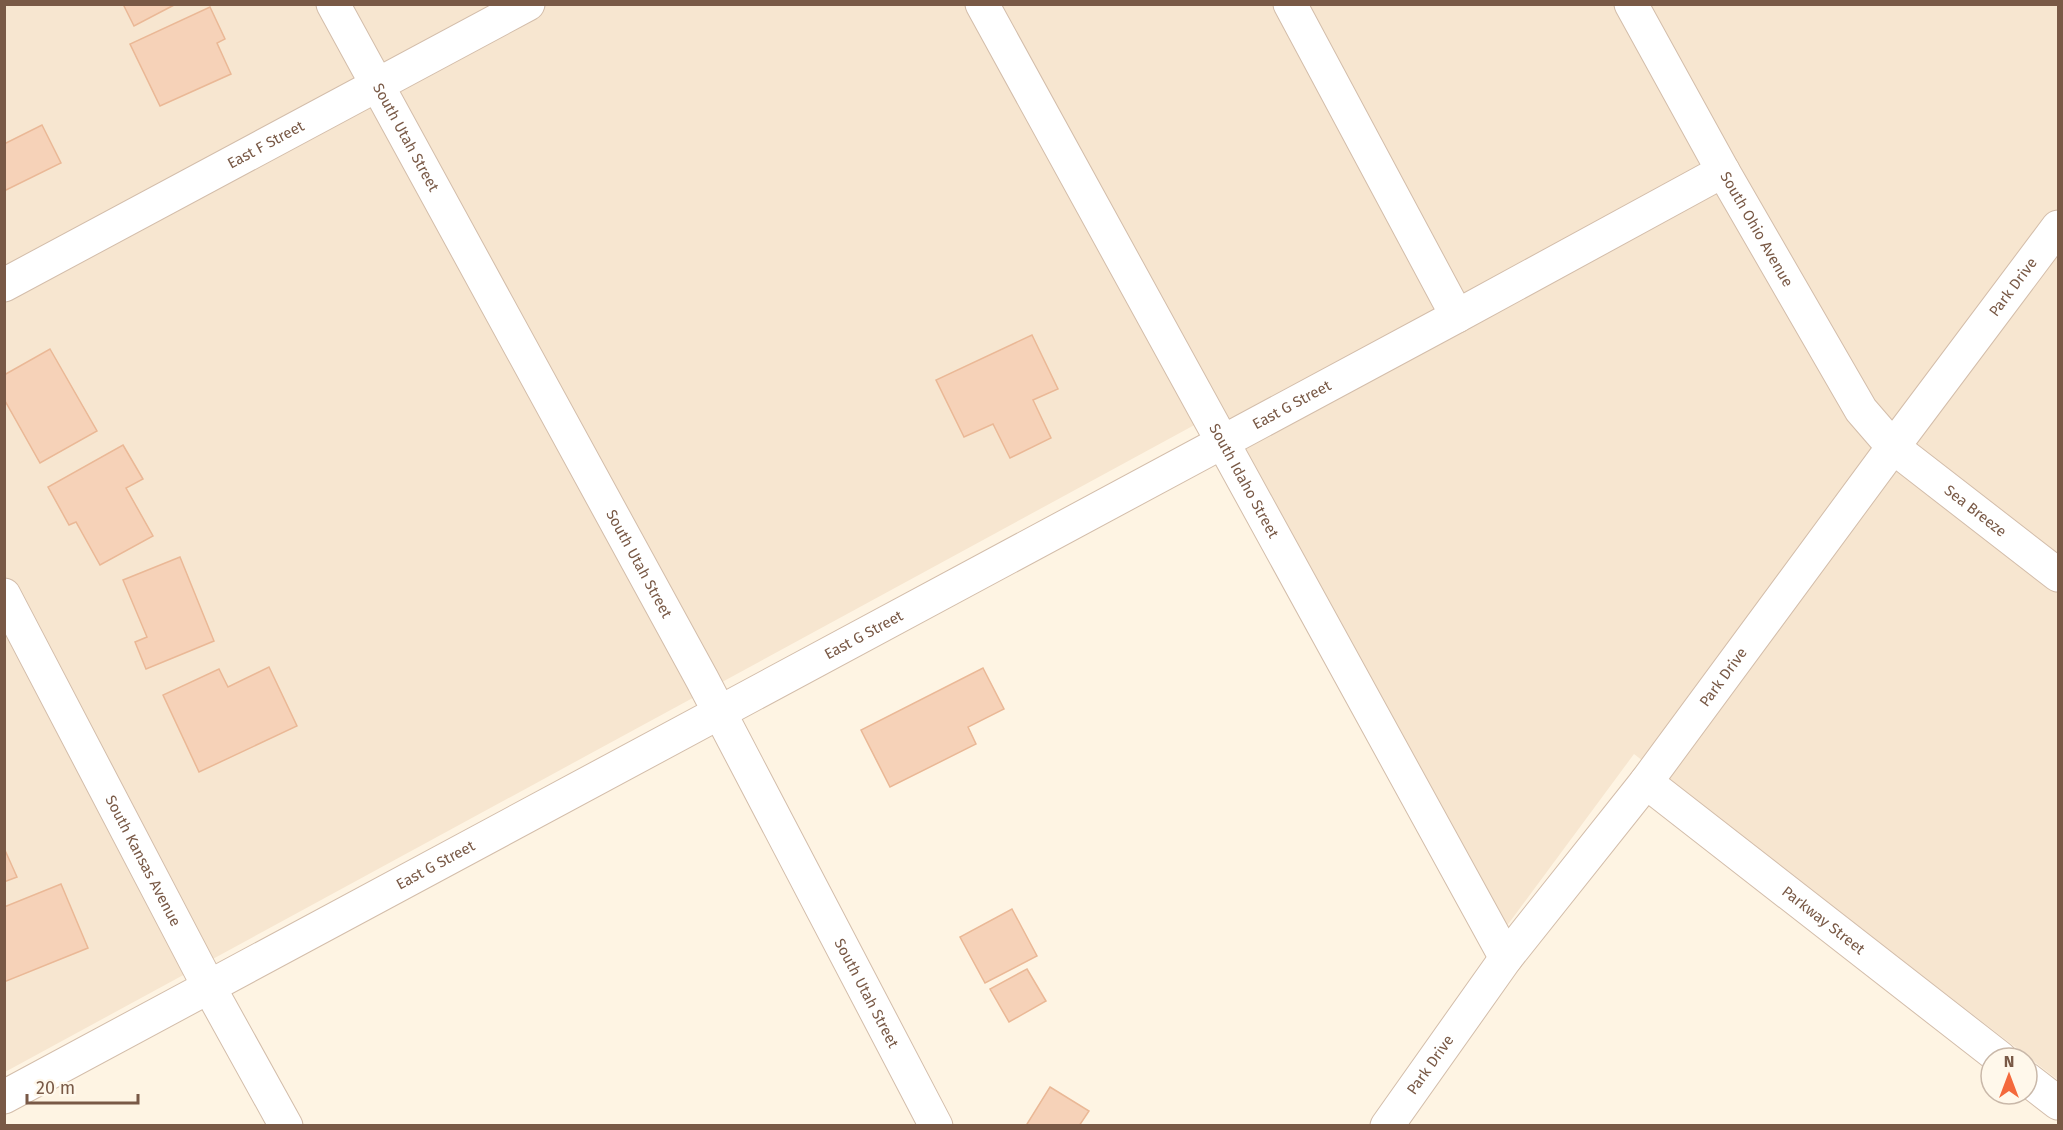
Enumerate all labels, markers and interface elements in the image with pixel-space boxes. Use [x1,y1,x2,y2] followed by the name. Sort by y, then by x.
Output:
[369,80,443,195] street label: South Utah Street
[224,116,308,173] street label: East F Street
[1716,169,1797,290] street label: South Ohio Avenue
[1985,254,2041,320] street label: Park Drive
[1249,376,1335,433] street label: East G Street
[1205,420,1283,542] street label: South Idaho Street
[1941,481,2010,541] street label: Sea Breeze
[602,506,676,622] street label: South Utah Street
[821,606,907,663] street label: East G Street
[1696,644,1751,710] street label: Park Drive
[101,792,185,929] street label: South Kansas Avenue
[393,836,478,893] street label: East G Street
[1778,882,1869,959] street label: Parkway Street
[831,936,903,1051] street label: South Utah Street
[1403,1032,1458,1098] street label: Park Drive
[1979,1046,2039,1106] north arrow
[2004,1052,2014,1071] text: N
[27,1067,138,1105] scale bar
[36,1077,75,1099] text: 20 m

